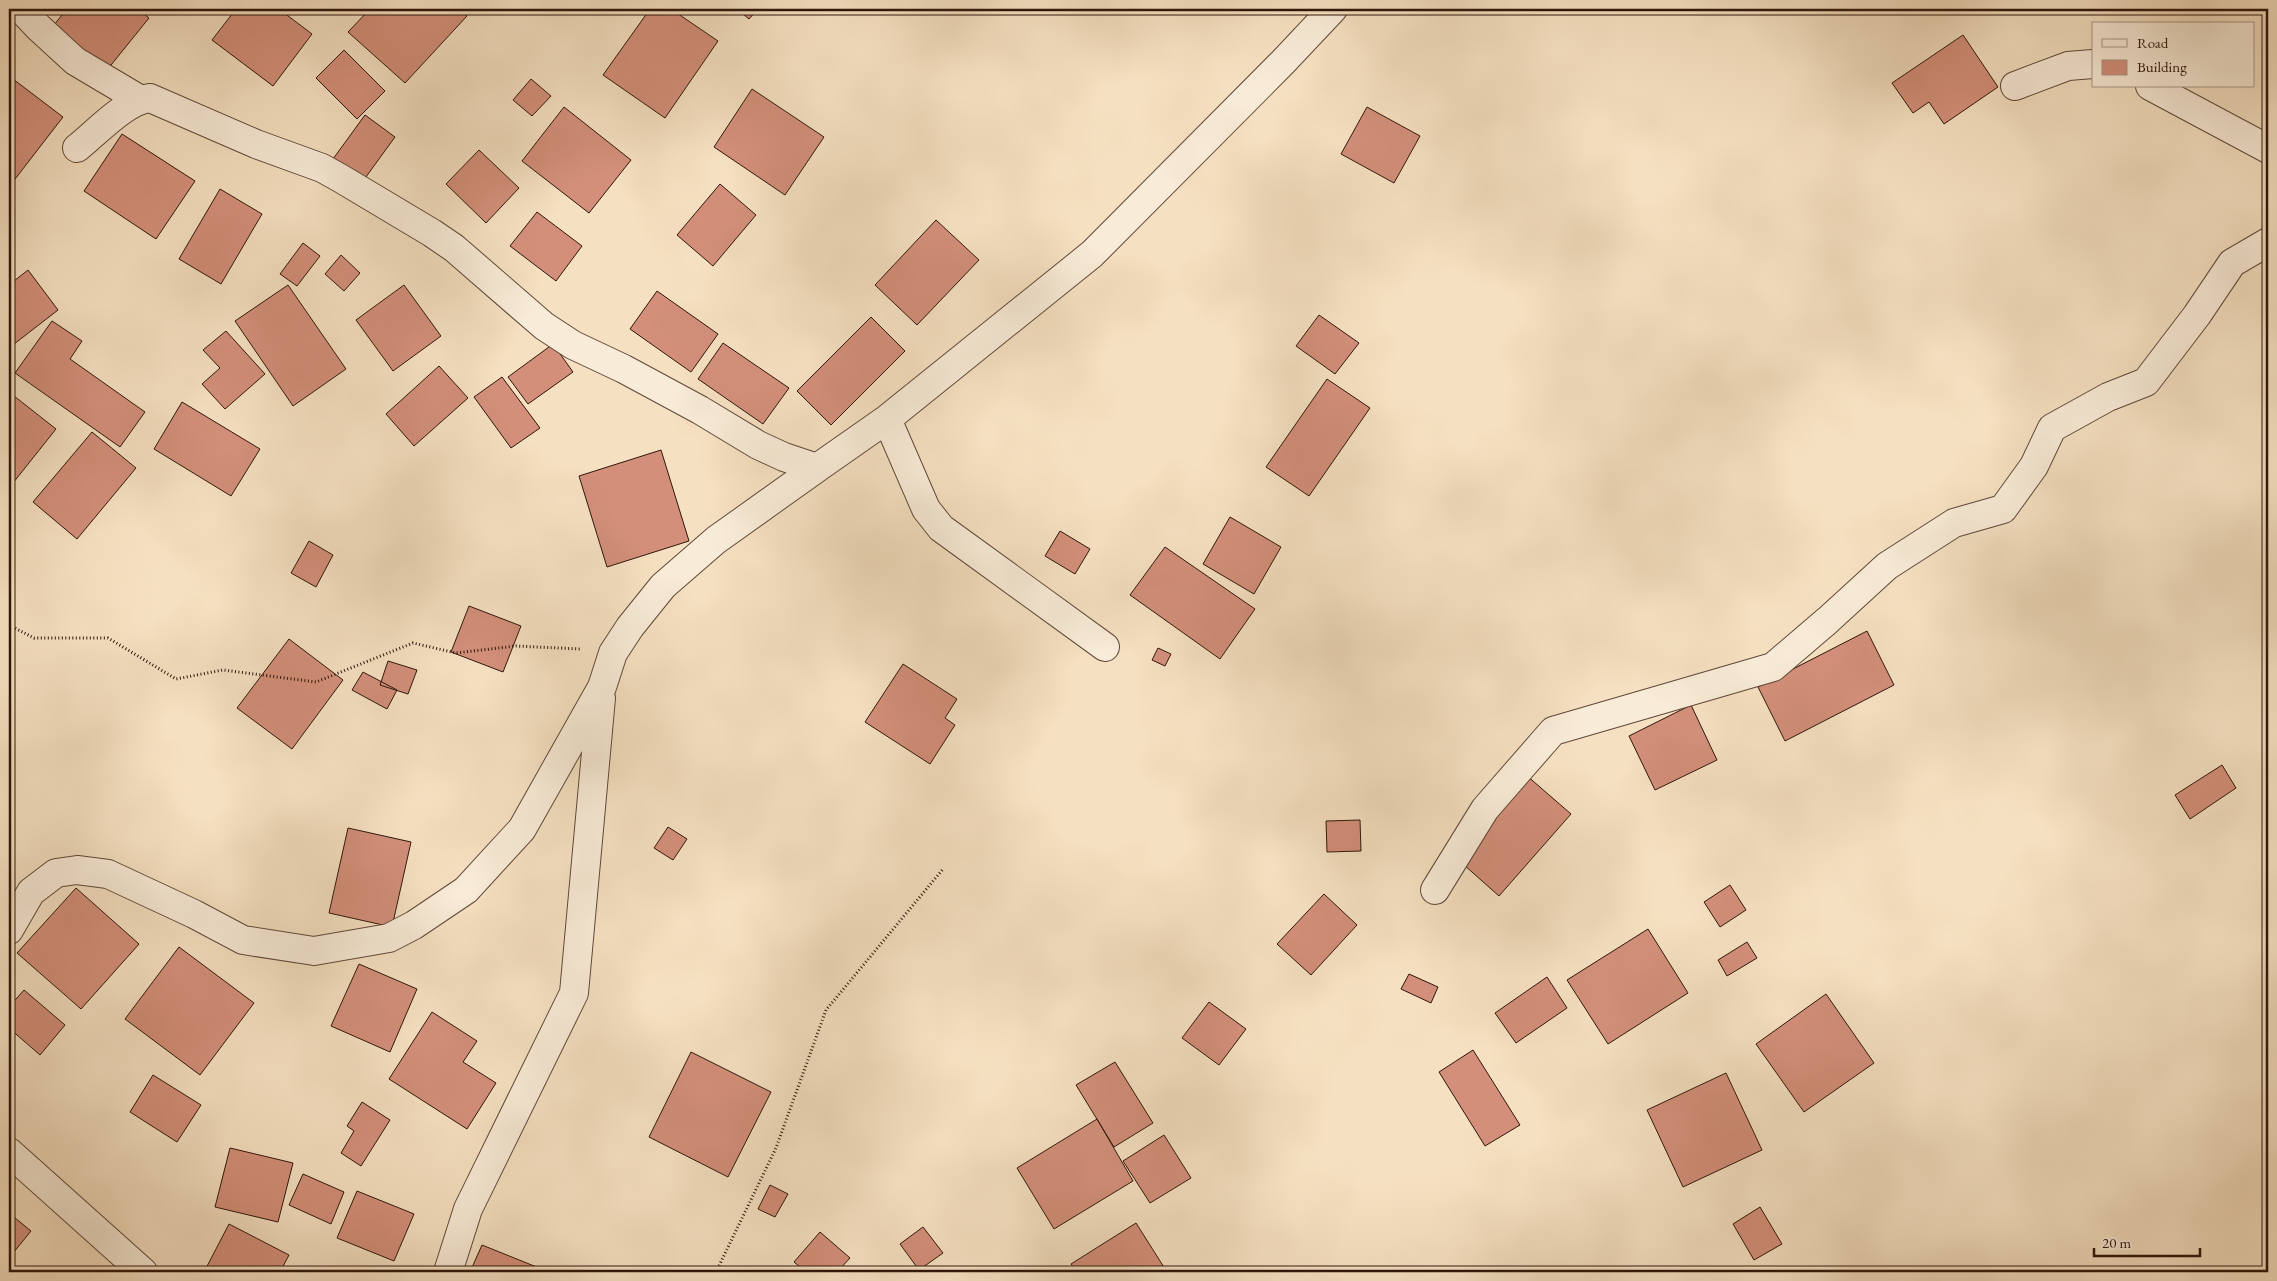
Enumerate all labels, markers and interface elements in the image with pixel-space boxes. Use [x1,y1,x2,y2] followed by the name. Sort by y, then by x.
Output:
[2092,22,2254,88] legend
[2137,33,2169,52] text: Road
[2137,57,2187,76] text: Building
[2094,1226,2201,1258] scale bar
[2102,1233,2131,1252] text: 20 m

